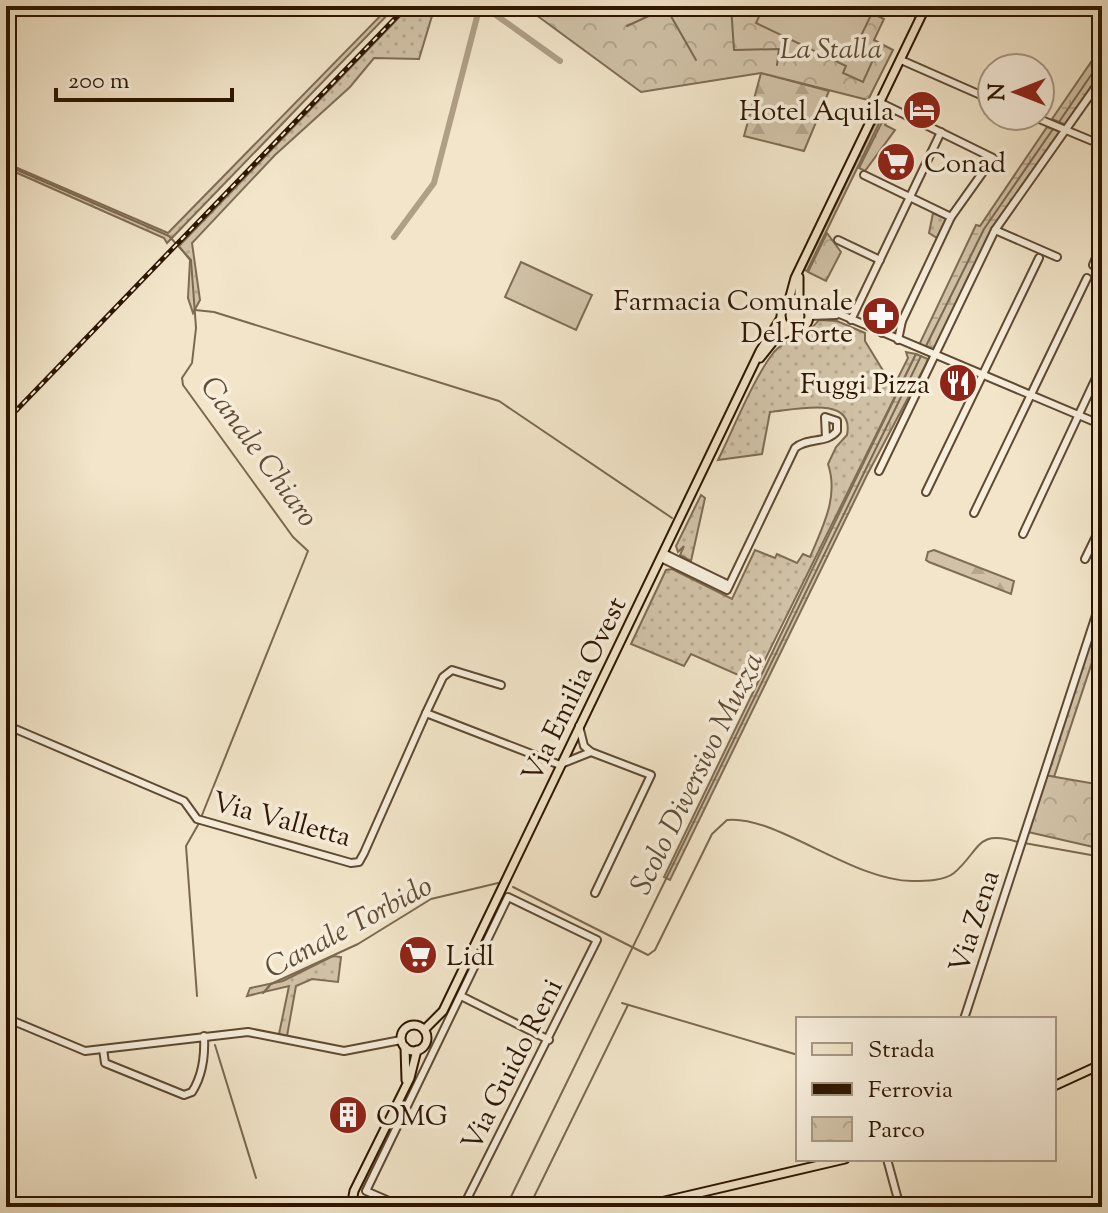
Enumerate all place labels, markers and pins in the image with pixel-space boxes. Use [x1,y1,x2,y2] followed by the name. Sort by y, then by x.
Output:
[901,89,943,131] hotel icon: Hotel Aquila
[739,93,894,133] place label: Hotel Aquila
[875,141,917,183] supermarket icon: Conad
[924,145,1006,185] place label: Conad
[614,283,853,355] place label: Farmacia Comunale Del Forte
[860,295,902,337] pharmacy icon: Farmacia Comunale Del Forte
[937,362,979,404] restaurant icon: Fuggi Pizza
[800,366,930,406] place label: Fuggi Pizza
[397,934,439,976] supermarket icon: Lidl
[446,938,495,978] place label: Lidl
[327,1094,369,1136] building icon: OMG
[376,1098,448,1138] place label: OMG

